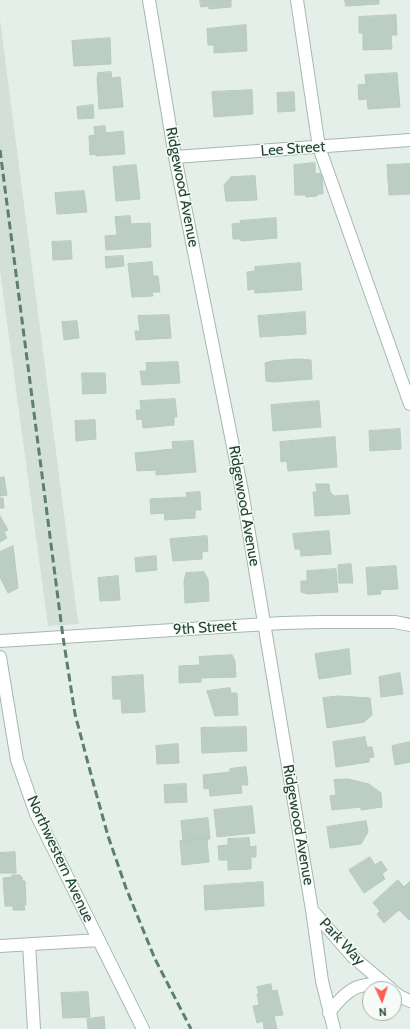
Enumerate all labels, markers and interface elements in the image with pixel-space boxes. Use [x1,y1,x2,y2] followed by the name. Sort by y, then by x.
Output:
[162,125,202,249] street label: Ridgewood Avenue
[260,138,326,160] street label: Lee Street
[225,444,263,568] street label: Ridgewood Avenue
[173,617,237,639] street label: 9th Street
[279,763,317,887] street label: Ridgewood Avenue
[23,793,97,925] street label: Northwestern Avenue
[315,914,369,970] street label: Park Way
[362,981,402,1021] north arrow
[378,1005,387,1019] text: N

